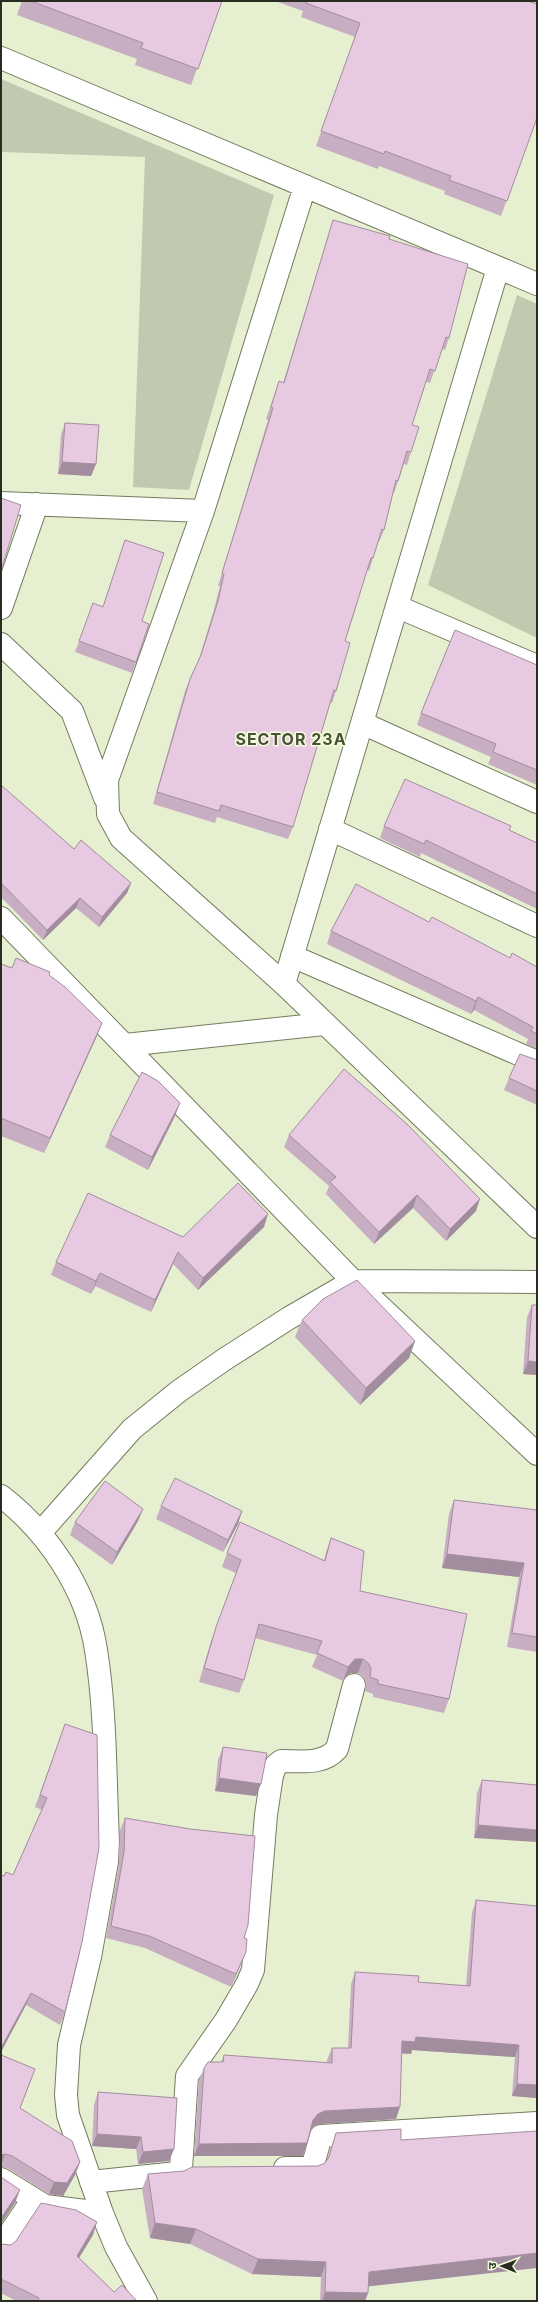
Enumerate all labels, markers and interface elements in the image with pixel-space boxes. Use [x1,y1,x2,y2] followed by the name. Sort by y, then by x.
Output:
[235,729,347,749] district label: SECTOR 23A
[482,2246,522,2286] north arrow
[485,2262,499,2269] text: उ

